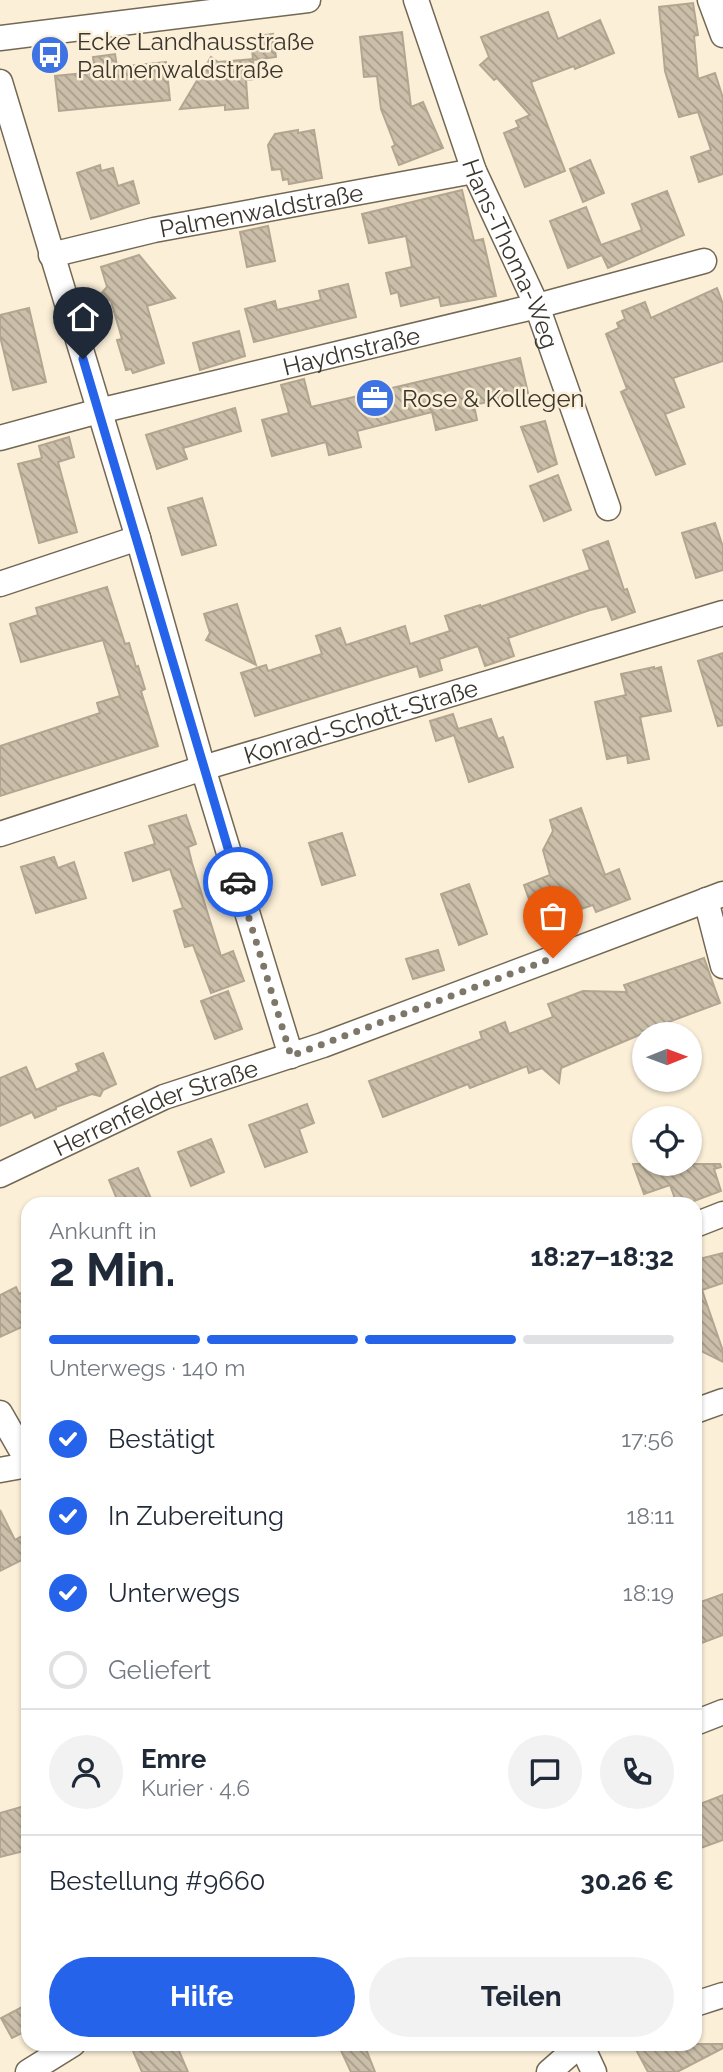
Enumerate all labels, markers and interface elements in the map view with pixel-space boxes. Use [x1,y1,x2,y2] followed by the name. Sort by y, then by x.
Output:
[77,27,314,84] place label: Ecke Landhausstraße Palmenwaldstraße
[29,34,71,76] bus stop icon: Ecke Landhausstraße Palmenwaldstraße
[456,155,565,352] street label: Hans-Thoma-Weg
[157,177,365,243] street label: Palmenwaldstraße
[53,287,113,359] pin
[64,298,102,336] icon: home
[280,320,423,381] street label: Haydnstraße
[354,377,396,419] office icon: Rose & Kollegen
[402,384,585,413] place label: Rose & Kollegen
[240,672,481,770] street label: Konrad-Schott-Straße
[203,847,273,917] courier
[219,863,257,901] icon: car
[523,886,583,958] pin
[534,897,572,935] icon: bag
[632,1022,702,1092] north arrow
[632,1022,702,1176] map controls
[49,1053,261,1162] street label: Herrenfelder Straße
[632,1106,702,1176] button: locate
[49,1217,157,1244] text: Ankunft in
[531,1242,674,1272] text: 18:27–18:32
[49,1243,176,1297] text: 2 Min.
[49,1354,245,1381] text: Unterwegs · 140 m
[49,1420,87,1458] icon: check
[108,1424,215,1454] text: Bestätigt
[621,1425,674,1452] text: 17:56
[49,1497,87,1535] icon: check
[108,1501,284,1531] text: In Zubereitung
[627,1502,674,1529] text: 18:11
[49,1574,87,1612] icon: check
[108,1578,240,1608] text: Unterwegs
[623,1579,674,1606] text: 18:19
[108,1655,211,1685] text: Geliefert
[49,1735,123,1809] button: person
[508,1735,582,1809] button: chat
[600,1735,674,1809] button: phone
[141,1744,206,1774] text: Emre
[141,1774,250,1801] text: Kurier · 4.6
[49,1866,266,1896] text: Bestellung #9660
[580,1866,674,1896] text: 30.26 €
[49,1957,355,2037] button: Hilfe
[369,1957,674,2037] button: Teilen

